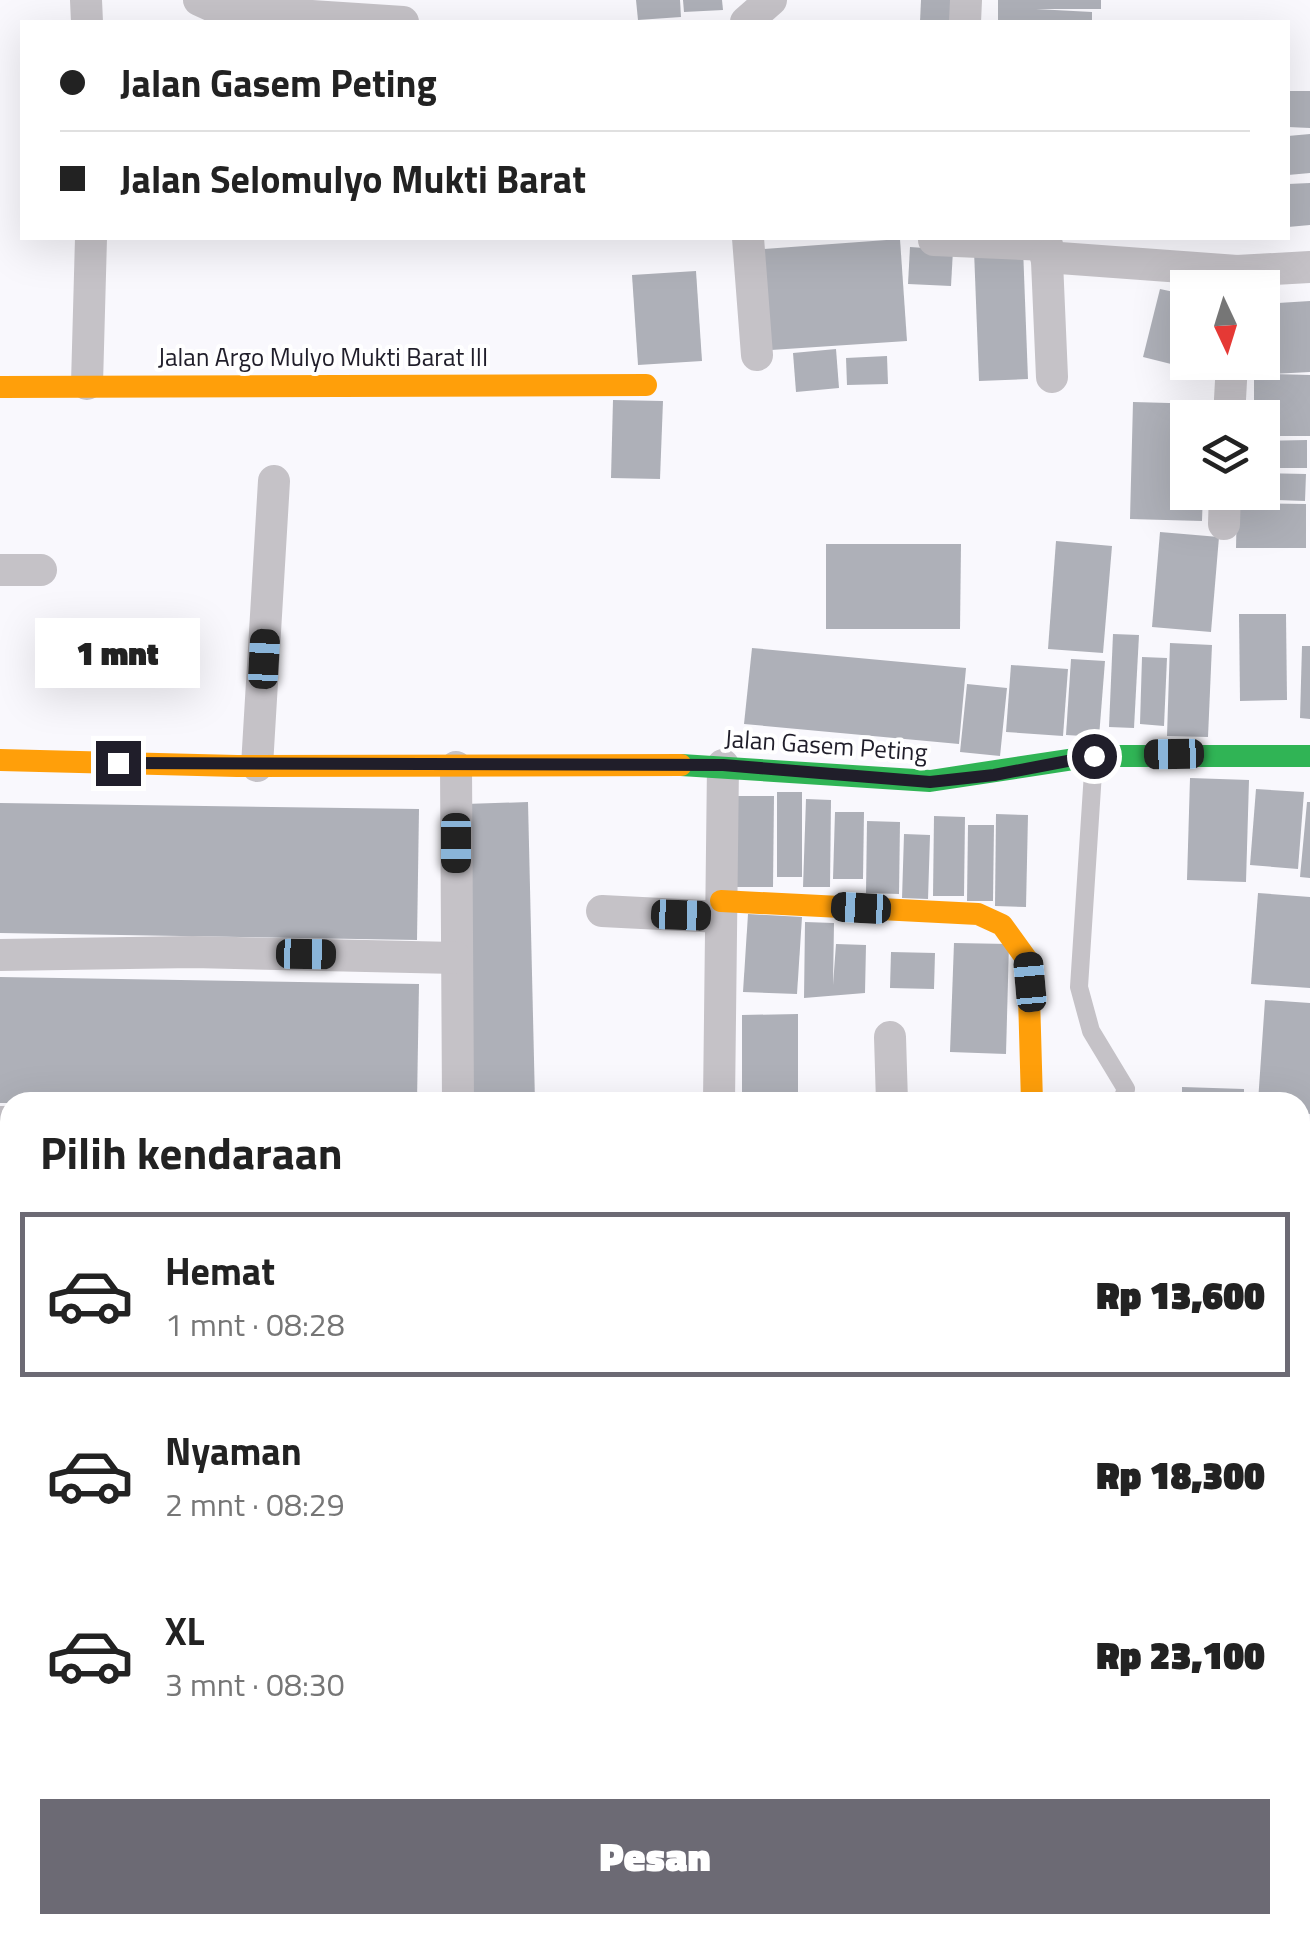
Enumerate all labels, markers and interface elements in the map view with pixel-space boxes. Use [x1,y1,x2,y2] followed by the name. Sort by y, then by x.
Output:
[120,54,437,112] text: Jalan Gasem Peting
[120,150,586,208] text: Jalan Selomulyo Mukti Barat
[1170,270,1280,380] north arrow
[1170,270,1280,510] map controls
[158,338,488,376] street label: Jalan Argo Mulyo Mukti Barat III
[1170,400,1280,510] button: layers
[36,618,200,688] callout: 1 mnt
[247,628,281,690] car
[76,629,159,677] text: 1 mnt
[723,719,929,771] street label: Jalan Gasem Peting
[1072,734,1117,779] route start
[1144,738,1204,770] car
[96,741,141,786] route end
[441,813,471,873] car
[830,891,892,925] car
[650,899,712,931] car
[276,938,336,970] car
[1012,951,1048,1013] car
[40,1118,343,1186] text: Pilih kendaraan
[165,1242,275,1300] text: Hemat
[45,1250,135,1340] icon: car
[1096,1266,1265,1324] text: Rp 13,600
[165,1300,345,1348] text: 1 mnt · 08:28
[165,1422,302,1480] text: Nyaman
[45,1430,135,1520] icon: car
[1096,1446,1265,1504] text: Rp 18,300
[165,1480,345,1528] text: 2 mnt · 08:29
[165,1602,205,1660] text: XL
[45,1610,135,1700] icon: car
[1096,1626,1265,1684] text: Rp 23,100
[165,1660,345,1708] text: 3 mnt · 08:30
[40,1799,1270,1914] button: Pesan

